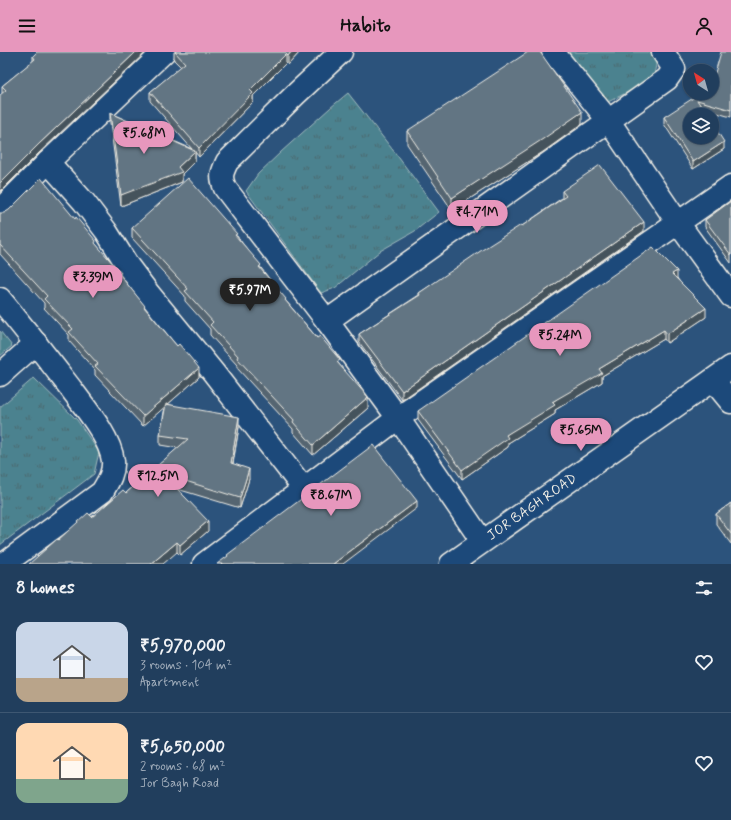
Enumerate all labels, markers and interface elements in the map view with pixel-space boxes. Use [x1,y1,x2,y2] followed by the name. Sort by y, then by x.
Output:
[340,14,391,38] text: Habito
[16,15,38,37] icon: menu
[693,15,715,37] icon: person
[683,64,719,100] north arrow
[683,64,719,144] map controls
[683,108,719,144] button: layers
[111,121,177,155] pin: ₹5.68M
[122,125,166,142] text: ₹5.68M
[444,200,510,234] pin: ₹4.71M
[456,204,498,221] text: ₹4.71M
[60,265,126,299] pin: ₹3.39M
[72,269,114,286] text: ₹3.39M
[217,278,283,312] pin: ₹5.97M
[229,282,271,299] text: ₹5.97M
[527,323,593,357] pin: ₹5.24M
[538,327,582,344] text: ₹5.24M
[548,418,614,452] pin: ₹5.65M
[560,422,602,439] text: ₹5.65M
[125,464,191,498] pin: ₹12.5M
[137,468,179,485] text: ₹12.5M
[484,469,580,545] street label: JOR BAGH ROAD
[298,483,364,517] pin: ₹8.67M
[310,487,352,504] text: ₹8.67M
[16,577,75,599] text: 8 homes
[693,577,715,599] icon: filters
[140,635,226,657] text: ₹5,970,000
[48,638,96,686] icon: home
[693,651,715,673] icon: heart
[140,657,232,674] text: 3 rooms · 104 m²
[140,674,199,691] text: Apartment
[140,736,225,758] text: ₹5,650,000
[48,739,96,787] icon: home
[693,752,715,774] icon: heart
[140,758,225,775] text: 2 rooms · 68 m²
[140,775,219,792] text: Jor Bagh Road

